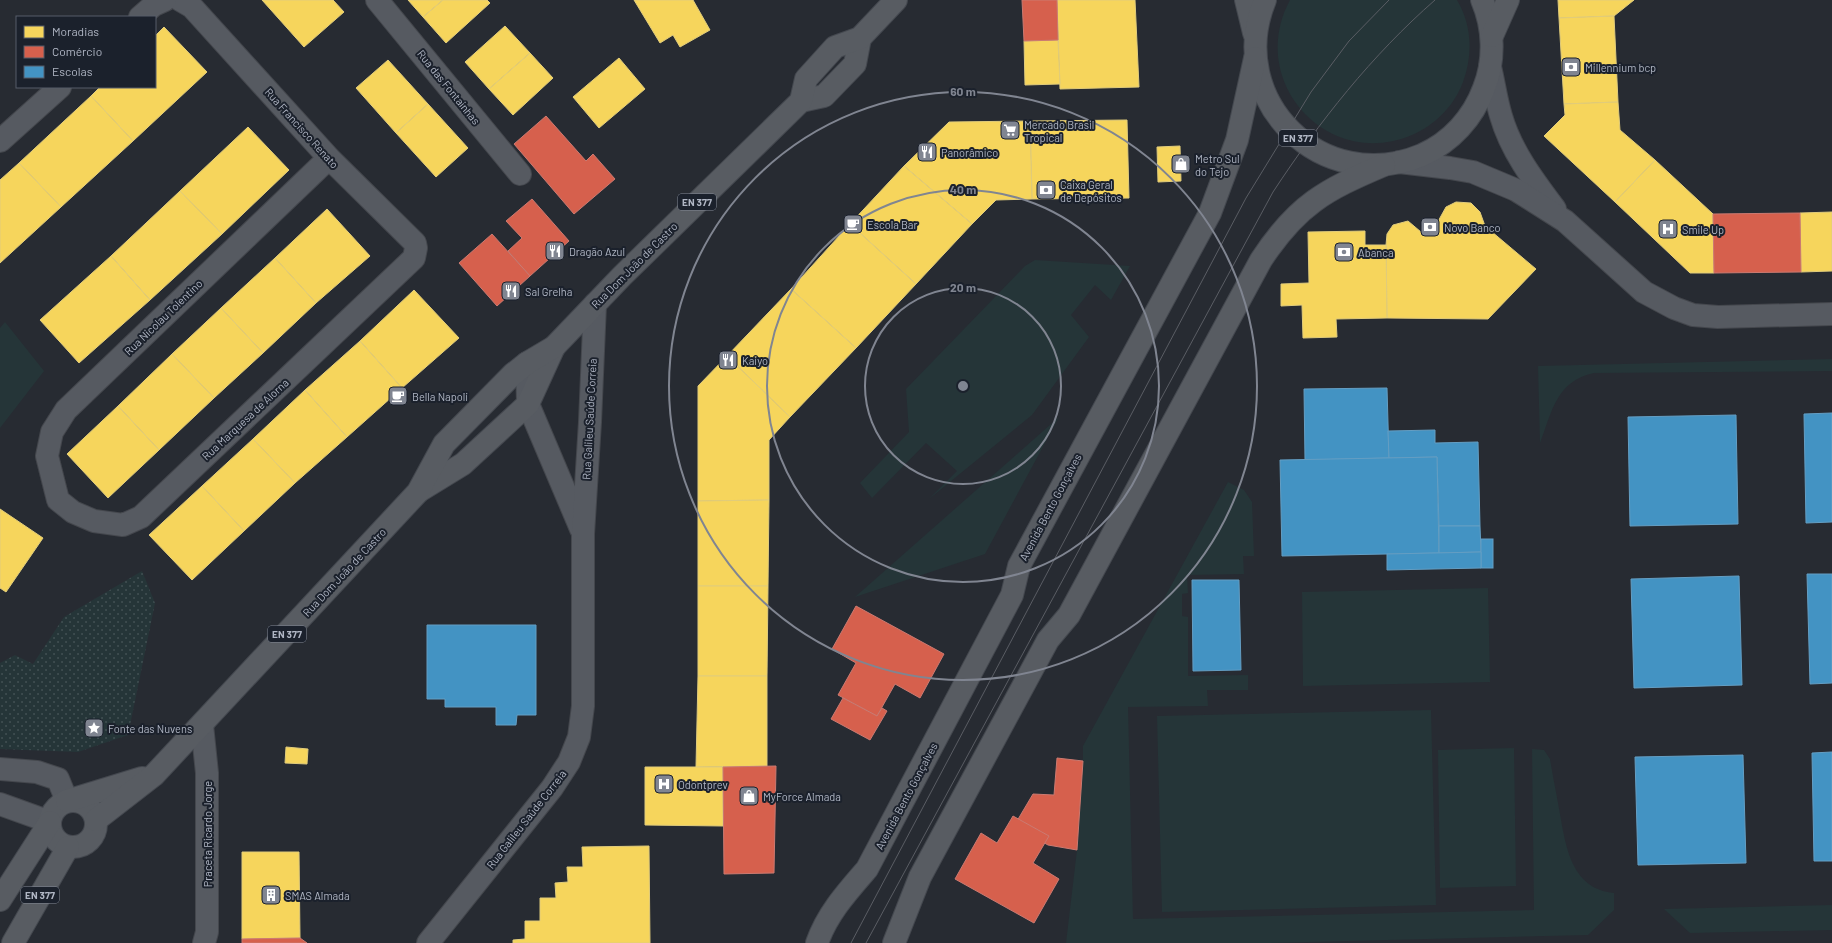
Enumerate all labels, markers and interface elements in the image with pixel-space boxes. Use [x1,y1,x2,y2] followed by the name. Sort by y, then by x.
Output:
[16,16,156,88] legend
[52,24,99,38] text: Moradias
[52,44,102,58] text: Comércio
[415,47,483,127] street label: Rua das Fontaínhas
[1560,56,1582,78] bank icon: Millennium bcp
[1585,61,1656,74] place label: Millennium bcp
[52,64,93,78] text: Escolas
[950,84,976,98] text: 60 m
[263,85,341,171] street label: Rua Francisco Renato
[1024,118,1094,144] place label: Mercado Brasil Tropical
[999,119,1021,141] supermarket icon: Mercado Brasil Tropical
[1279,130,1317,146] road number: EN 377
[916,141,938,163] restaurant icon: Panorâmico
[941,146,998,159] place label: Panorâmico
[1195,152,1240,178] place label: Metro Sul do Tejo
[1170,153,1192,175] shop icon: Metro Sul do Tejo
[1060,178,1122,204] place label: Caixa Geral de Depósitos
[1035,179,1057,201] bank icon: Caixa Geral de Depósitos
[950,182,976,196] text: 40 m
[678,194,716,210] road number: EN 377
[842,213,864,235] cafe icon: Escola Bar
[1419,216,1441,238] bank icon: Novo Banco
[867,218,917,231] place label: Escola Bar
[1657,218,1679,240] hospital icon: Smile Up
[588,219,680,311] street label: Rua Dom João de Castro
[1444,221,1500,234] place label: Novo Banco
[1682,223,1724,236] place label: Smile Up
[544,240,566,262] restaurant icon: Dragão Azul
[1333,241,1355,263] bank icon: Abanca
[569,245,625,258] place label: Dragão Azul
[1358,246,1394,259] place label: Abanca
[121,277,205,357] street label: Rua Nicolau Tolentino
[500,280,522,302] restaurant icon: Sal Grelha
[950,280,976,294] text: 20 m
[525,285,572,298] place label: Sal Grelha
[717,349,739,371] restaurant icon: Kaiyo
[742,354,768,367] place label: Kaiyo
[579,358,599,480] street label: Rua Galileu Saúde Correia
[199,376,291,462] street label: Rua Marquesa de Alorna
[956,379,970,393] centre of rings
[387,385,409,407] cafe icon: Bella Napoli
[412,390,468,403] place label: Bella Napoli
[1016,451,1084,563] street label: Avenida Bento Gonçalves
[300,525,388,619] street label: Rua Dom João de Castro
[268,626,306,642] road number: EN 377
[83,717,105,739] place icon: Fonte das Nuvens
[108,722,192,735] place label: Fonte das Nuvens
[872,740,940,852] street label: Avenida Bento Gonçalves
[483,767,569,871] street label: Rua Galileu Saúde Correia
[653,773,675,795] hospital icon: Odontprev
[678,778,728,791] place label: Odontprev
[201,781,214,887] street label: Praceta Ricardo Jorge
[738,785,760,807] shop icon: MyForce Almada
[763,790,841,803] place label: MyForce Almada
[260,884,282,906] building icon: SMAS Almada
[21,887,59,903] road number: EN 377
[285,889,350,902] place label: SMAS Almada

